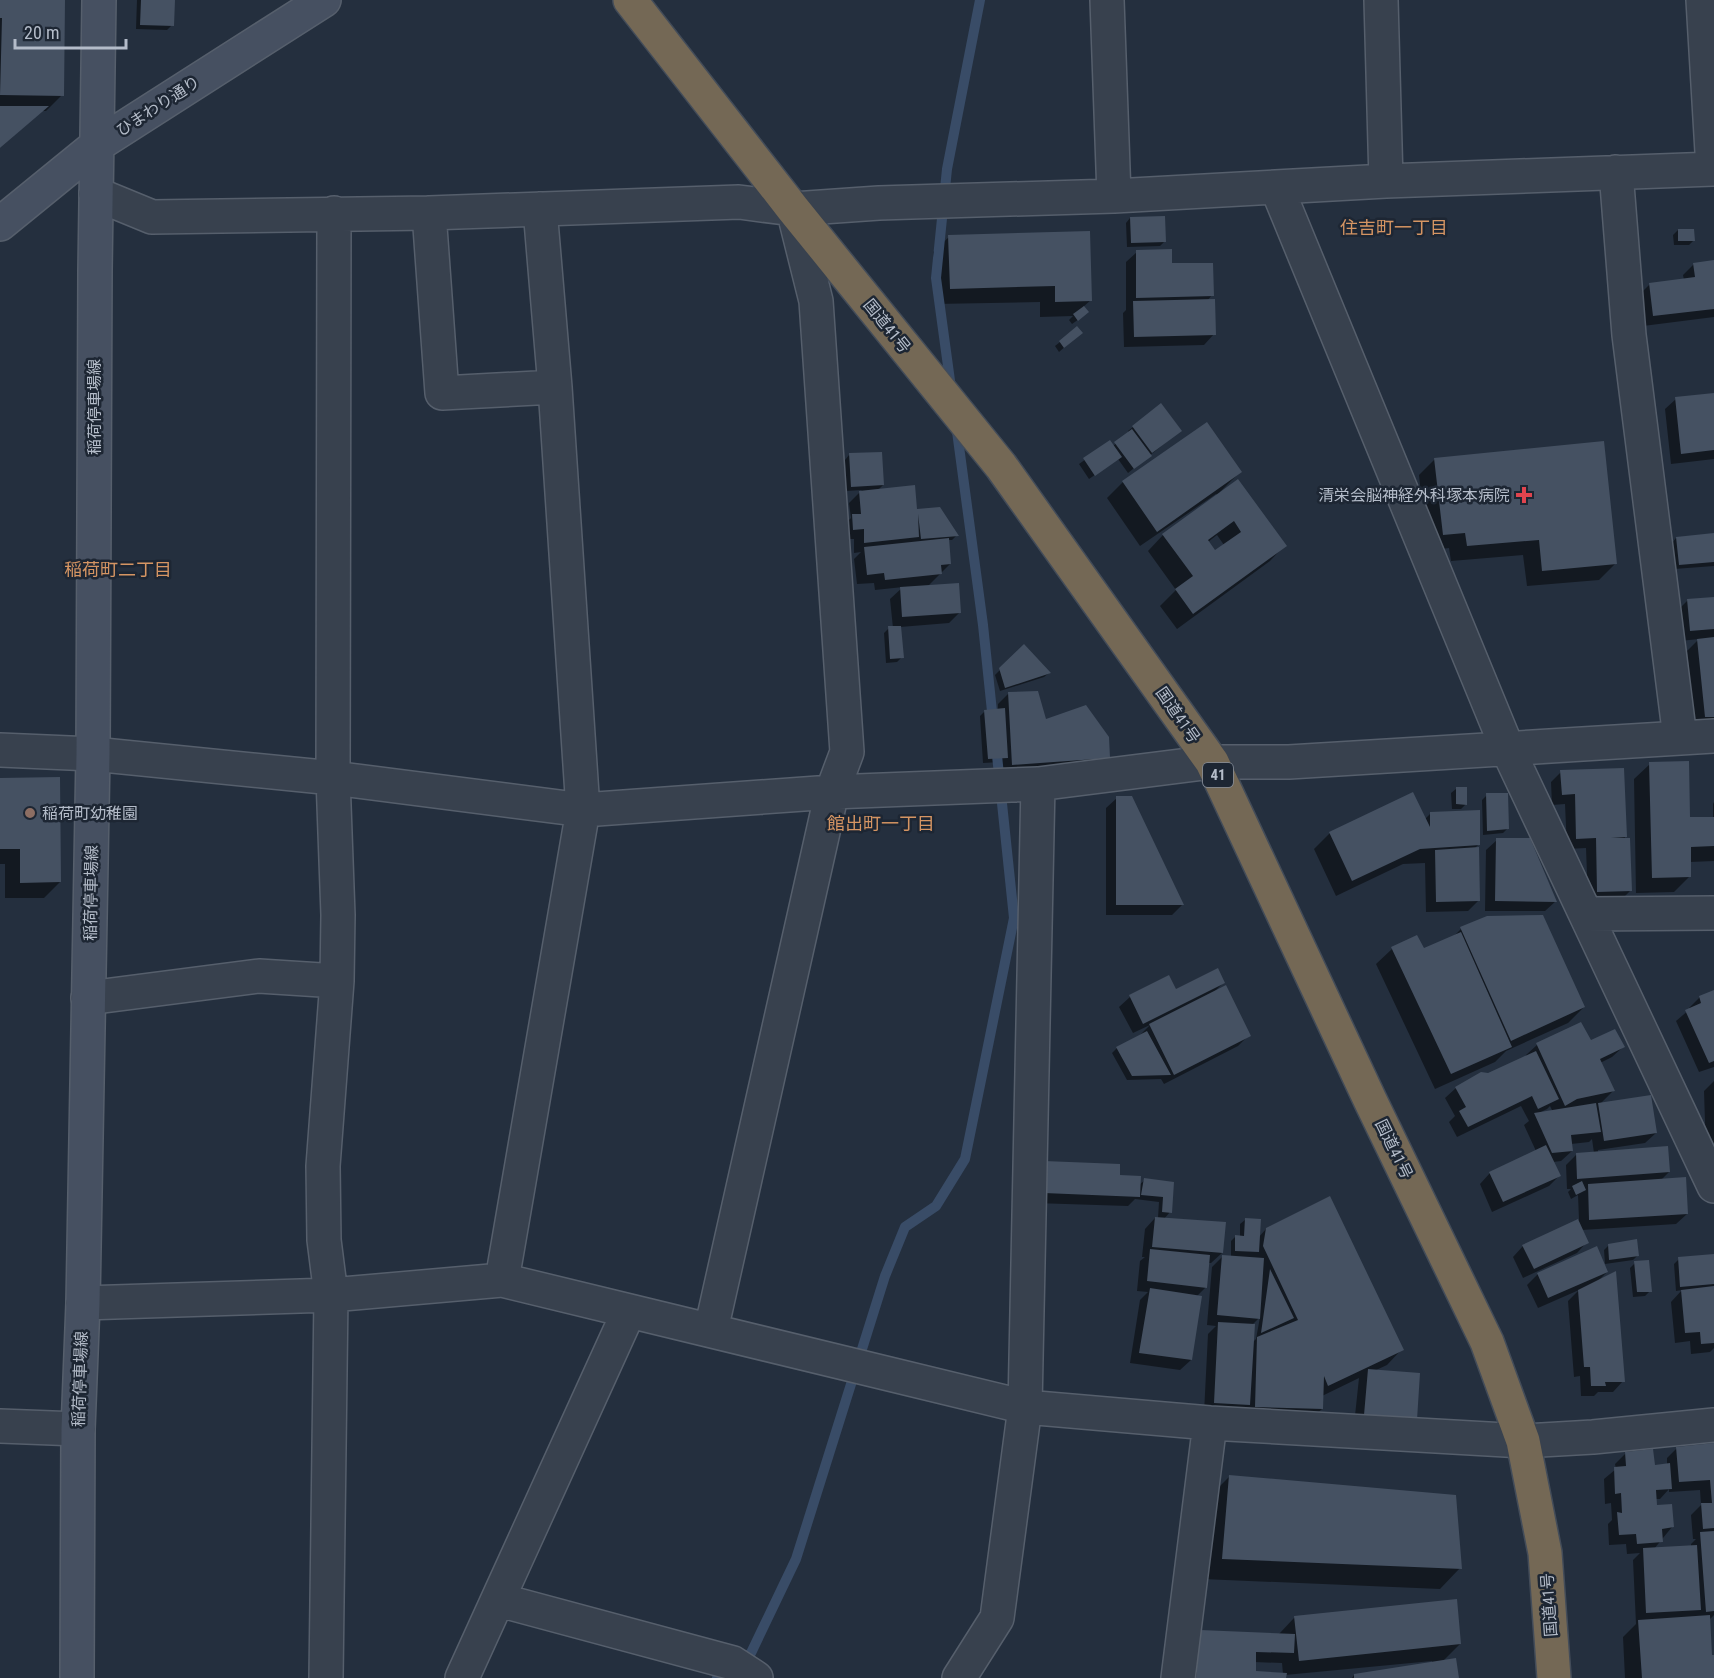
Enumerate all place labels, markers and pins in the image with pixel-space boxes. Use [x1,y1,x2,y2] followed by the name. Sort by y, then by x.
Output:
[1318,486,1510,505] place label: 清栄会脳神経外科塚本病院
[1515,486,1533,504] marker: 清栄会脳神経外科塚本病院
[42,804,138,823] place label: 稲荷町幼稚園
[23,806,37,820] marker: 稲荷町幼稚園

